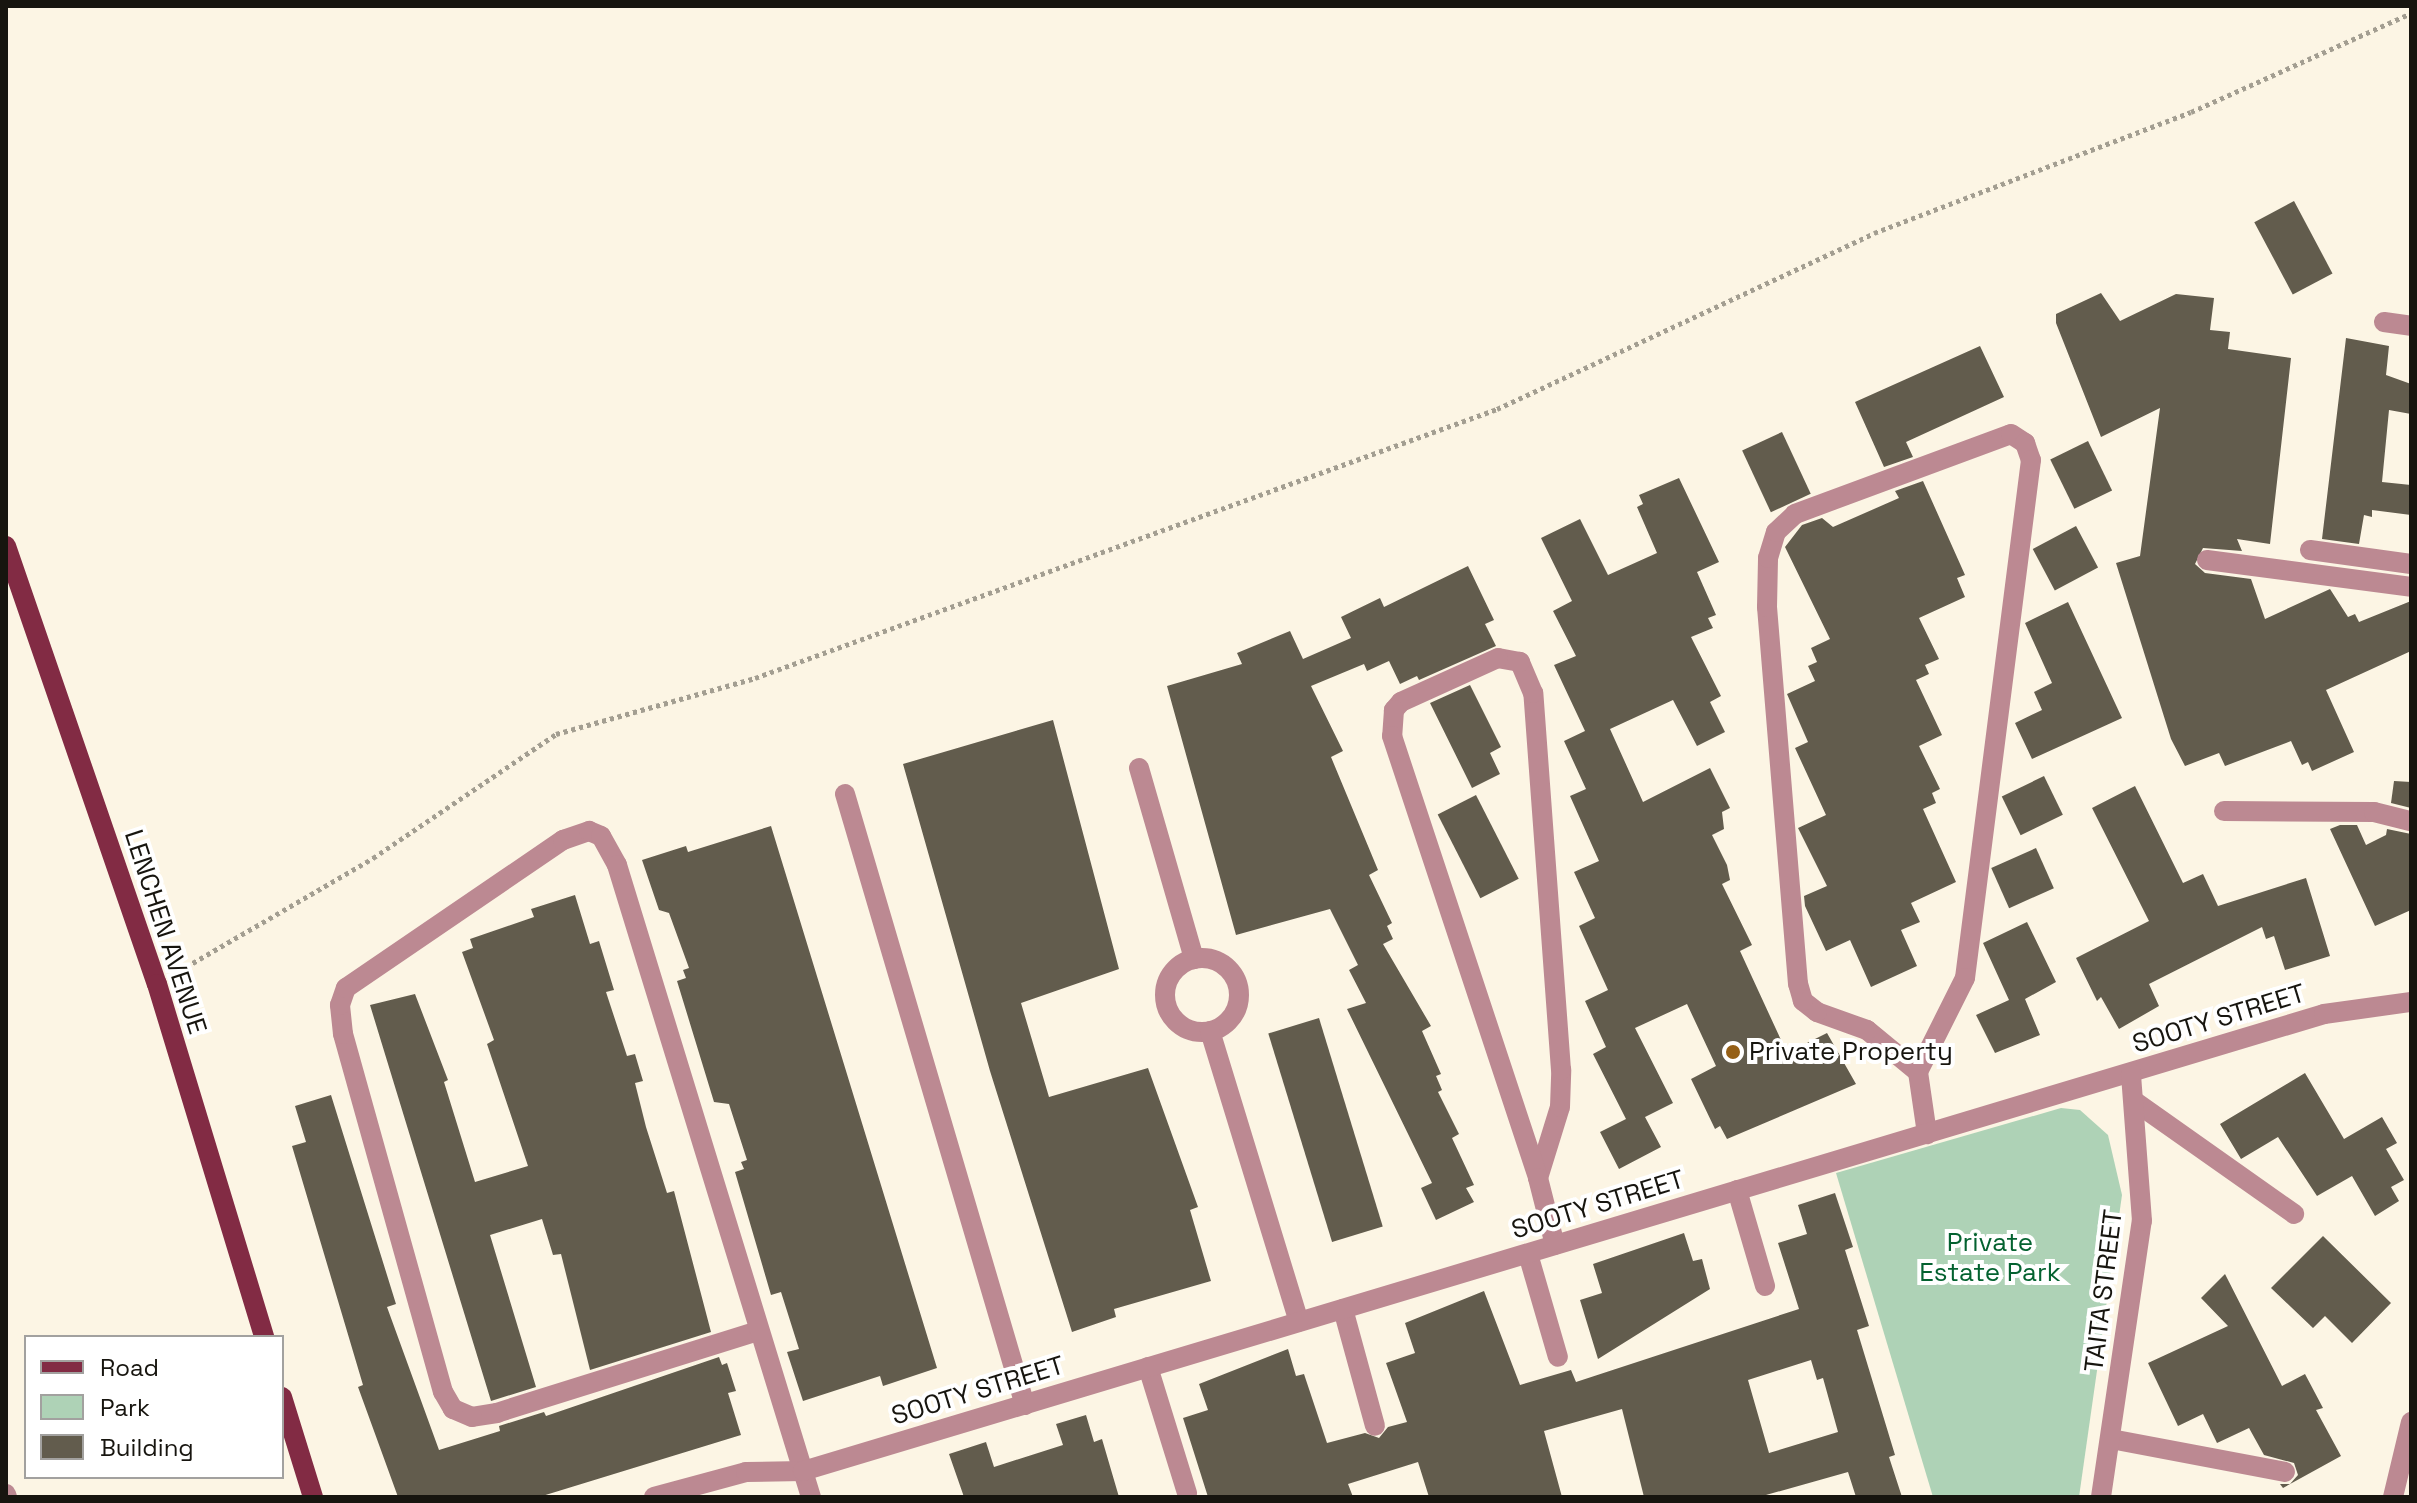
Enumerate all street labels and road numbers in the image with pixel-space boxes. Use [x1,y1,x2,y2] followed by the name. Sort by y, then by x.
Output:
[117,826,213,1038] street label: LENCHEN AVENUE
[2129,978,2309,1060] street label: SOOTY STREET
[1508,1164,1688,1246] street label: SOOTY STREET
[2079,1208,2129,1374] street label: TAITA STREET
[888,1350,1068,1432] street label: SOOTY STREET

